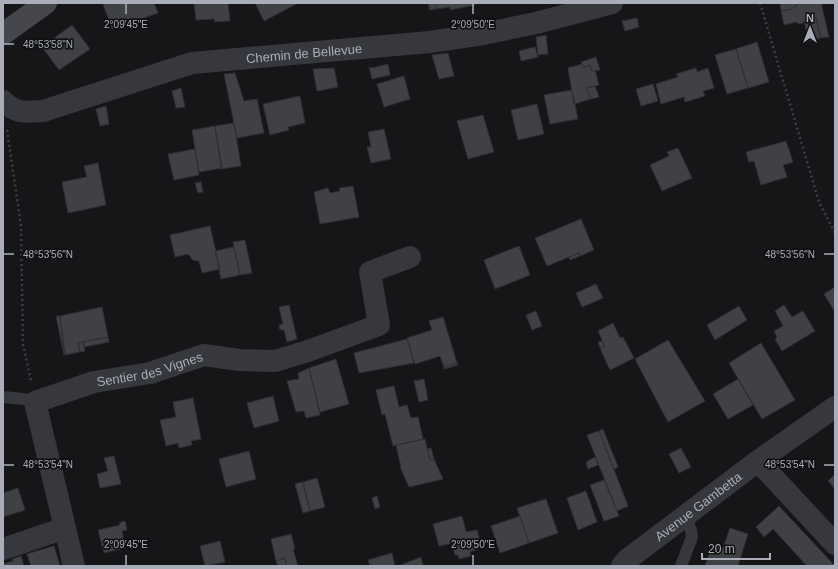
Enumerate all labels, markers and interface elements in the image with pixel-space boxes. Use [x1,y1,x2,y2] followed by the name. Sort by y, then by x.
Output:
[790,8,830,48] north arrow
[806,12,814,24] text: N
[104,19,148,30] text: 2°09'45"E
[451,19,495,30] text: 2°09'50"E
[23,39,73,50] text: 48°53'58"N
[245,41,363,66] street label: Chemin de Bellevue
[23,249,73,260] text: 48°53'56"N
[765,249,815,260] text: 48°53'56"N
[95,349,205,389] street label: Sentier des Vignes
[23,459,73,470] text: 48°53'54"N
[765,459,815,470] text: 48°53'54"N
[652,469,745,544] street label: Avenue Gambetta
[702,535,770,561] scale bar
[104,539,148,550] text: 2°09'45"E
[451,539,495,550] text: 2°09'50"E
[708,542,735,556] text: 20 m

